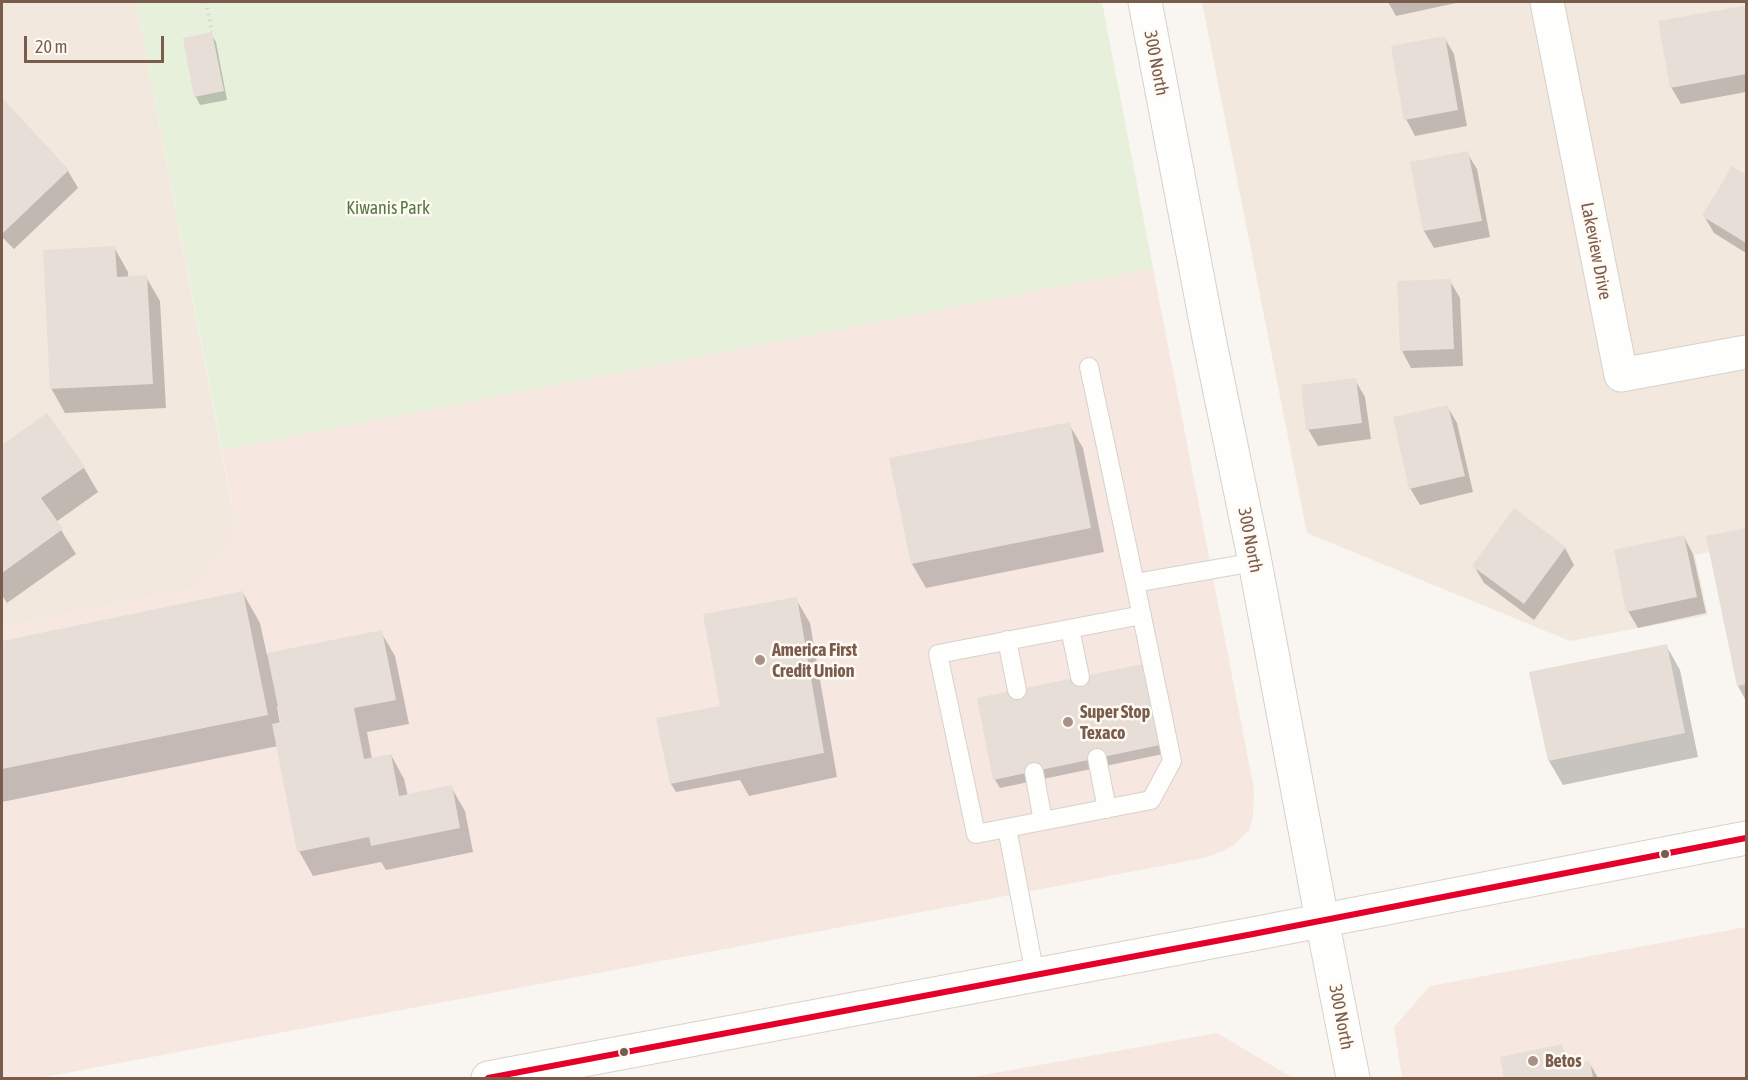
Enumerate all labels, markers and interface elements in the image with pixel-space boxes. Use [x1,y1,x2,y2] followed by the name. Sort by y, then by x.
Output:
[27,24,166,62] scale bar
[1139,29,1173,97] street label: 300 North
[35,36,67,57] text: 20 m
[346,197,430,219] park label: Kiwanis Park
[1576,201,1616,301] street label: Lakeview Drive
[1233,506,1267,574] street label: 300 North
[772,639,857,682] place label: America First Credit Union
[753,653,767,667] marker: America First Credit Union
[1080,701,1150,744] place label: Super Stop Texaco
[1061,715,1075,729] marker: Super Stop Texaco
[1659,848,1671,860] unlabelled marker
[1324,983,1358,1051] street label: 300 North
[618,1046,630,1058] unlabelled marker
[1545,1050,1582,1072] place label: Betos
[1526,1054,1540,1068] marker: Betos

